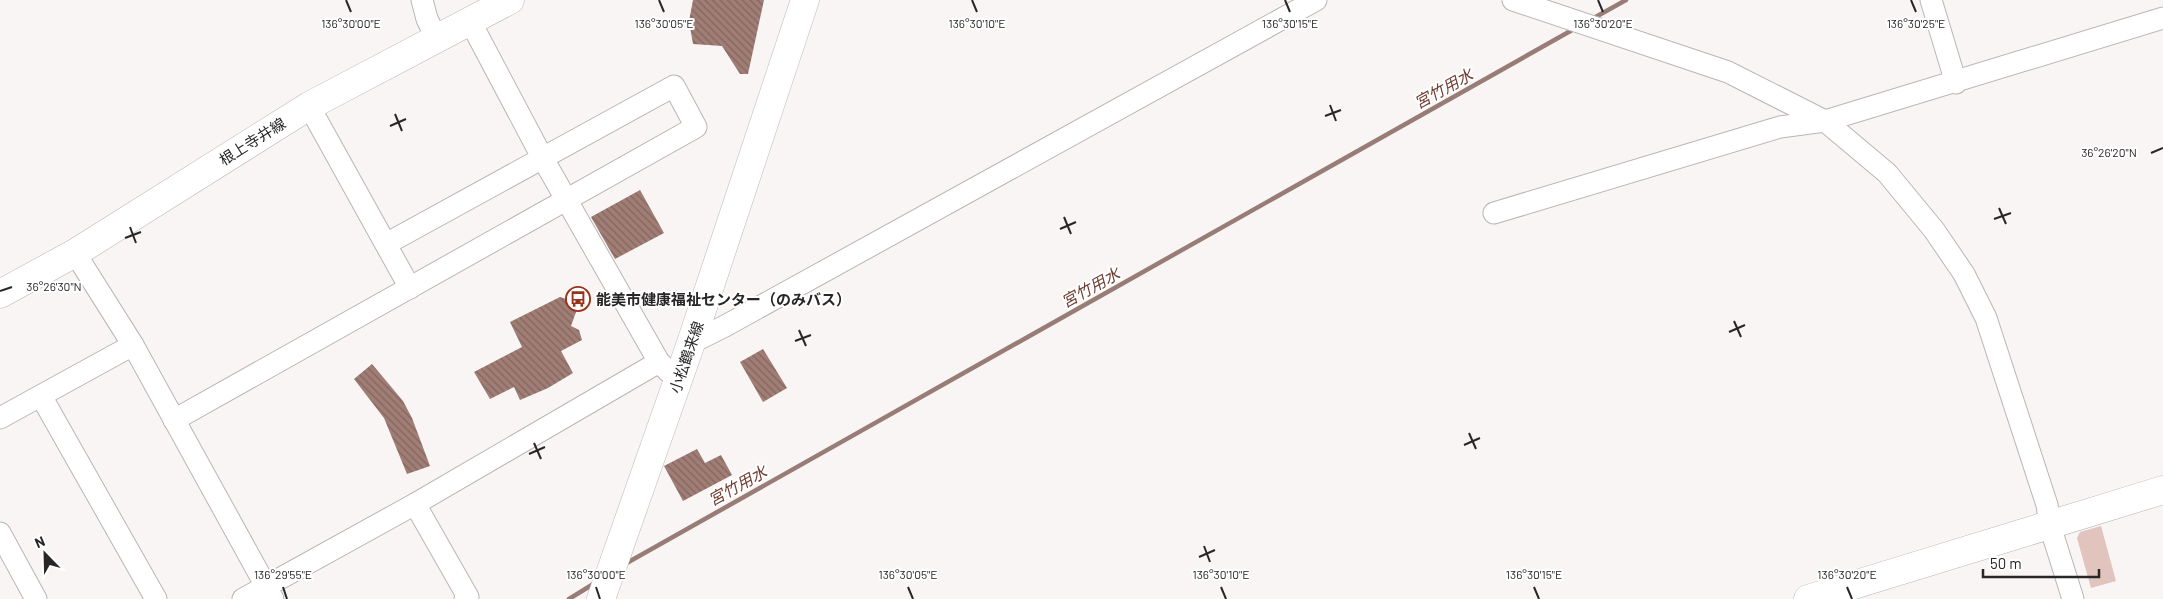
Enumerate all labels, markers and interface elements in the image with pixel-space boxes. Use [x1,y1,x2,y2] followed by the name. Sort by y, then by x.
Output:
[321,16,381,30] text: 136°30'00"E
[634,16,694,30] text: 136°30'05"E
[948,16,1006,30] text: 136°30'10"E
[1262,16,1318,30] text: 136°30'15"E
[1573,16,1633,30] text: 136°30'20"E
[1887,16,1945,30] text: 136°30'25"E
[1410,63,1477,112] water label: 宮竹用水
[215,113,289,169] street label: 根上寺井線
[2081,145,2137,159] text: 36°26'20"N
[1057,262,1124,311] water label: 宮竹用水
[26,279,82,293] text: 36°26'30"N
[565,286,591,312] bus stop icon: 能美市健康福祉センター（のみバス）
[596,290,851,308] place label: 能美市健康福祉センター（のみバス）
[665,319,707,395] street label: 小松鶴来線
[704,460,771,509] water label: 宮竹用水
[20,529,70,579] north arrow
[32,532,47,551] text: N
[1983,546,2099,578] scale bar
[1990,554,2022,572] text: 50 m
[254,567,312,581] text: 136°29'55"E
[566,567,626,581] text: 136°30'00"E
[878,567,938,581] text: 136°30'05"E
[1192,567,1250,581] text: 136°30'10"E
[1506,567,1562,581] text: 136°30'15"E
[1817,567,1877,581] text: 136°30'20"E

